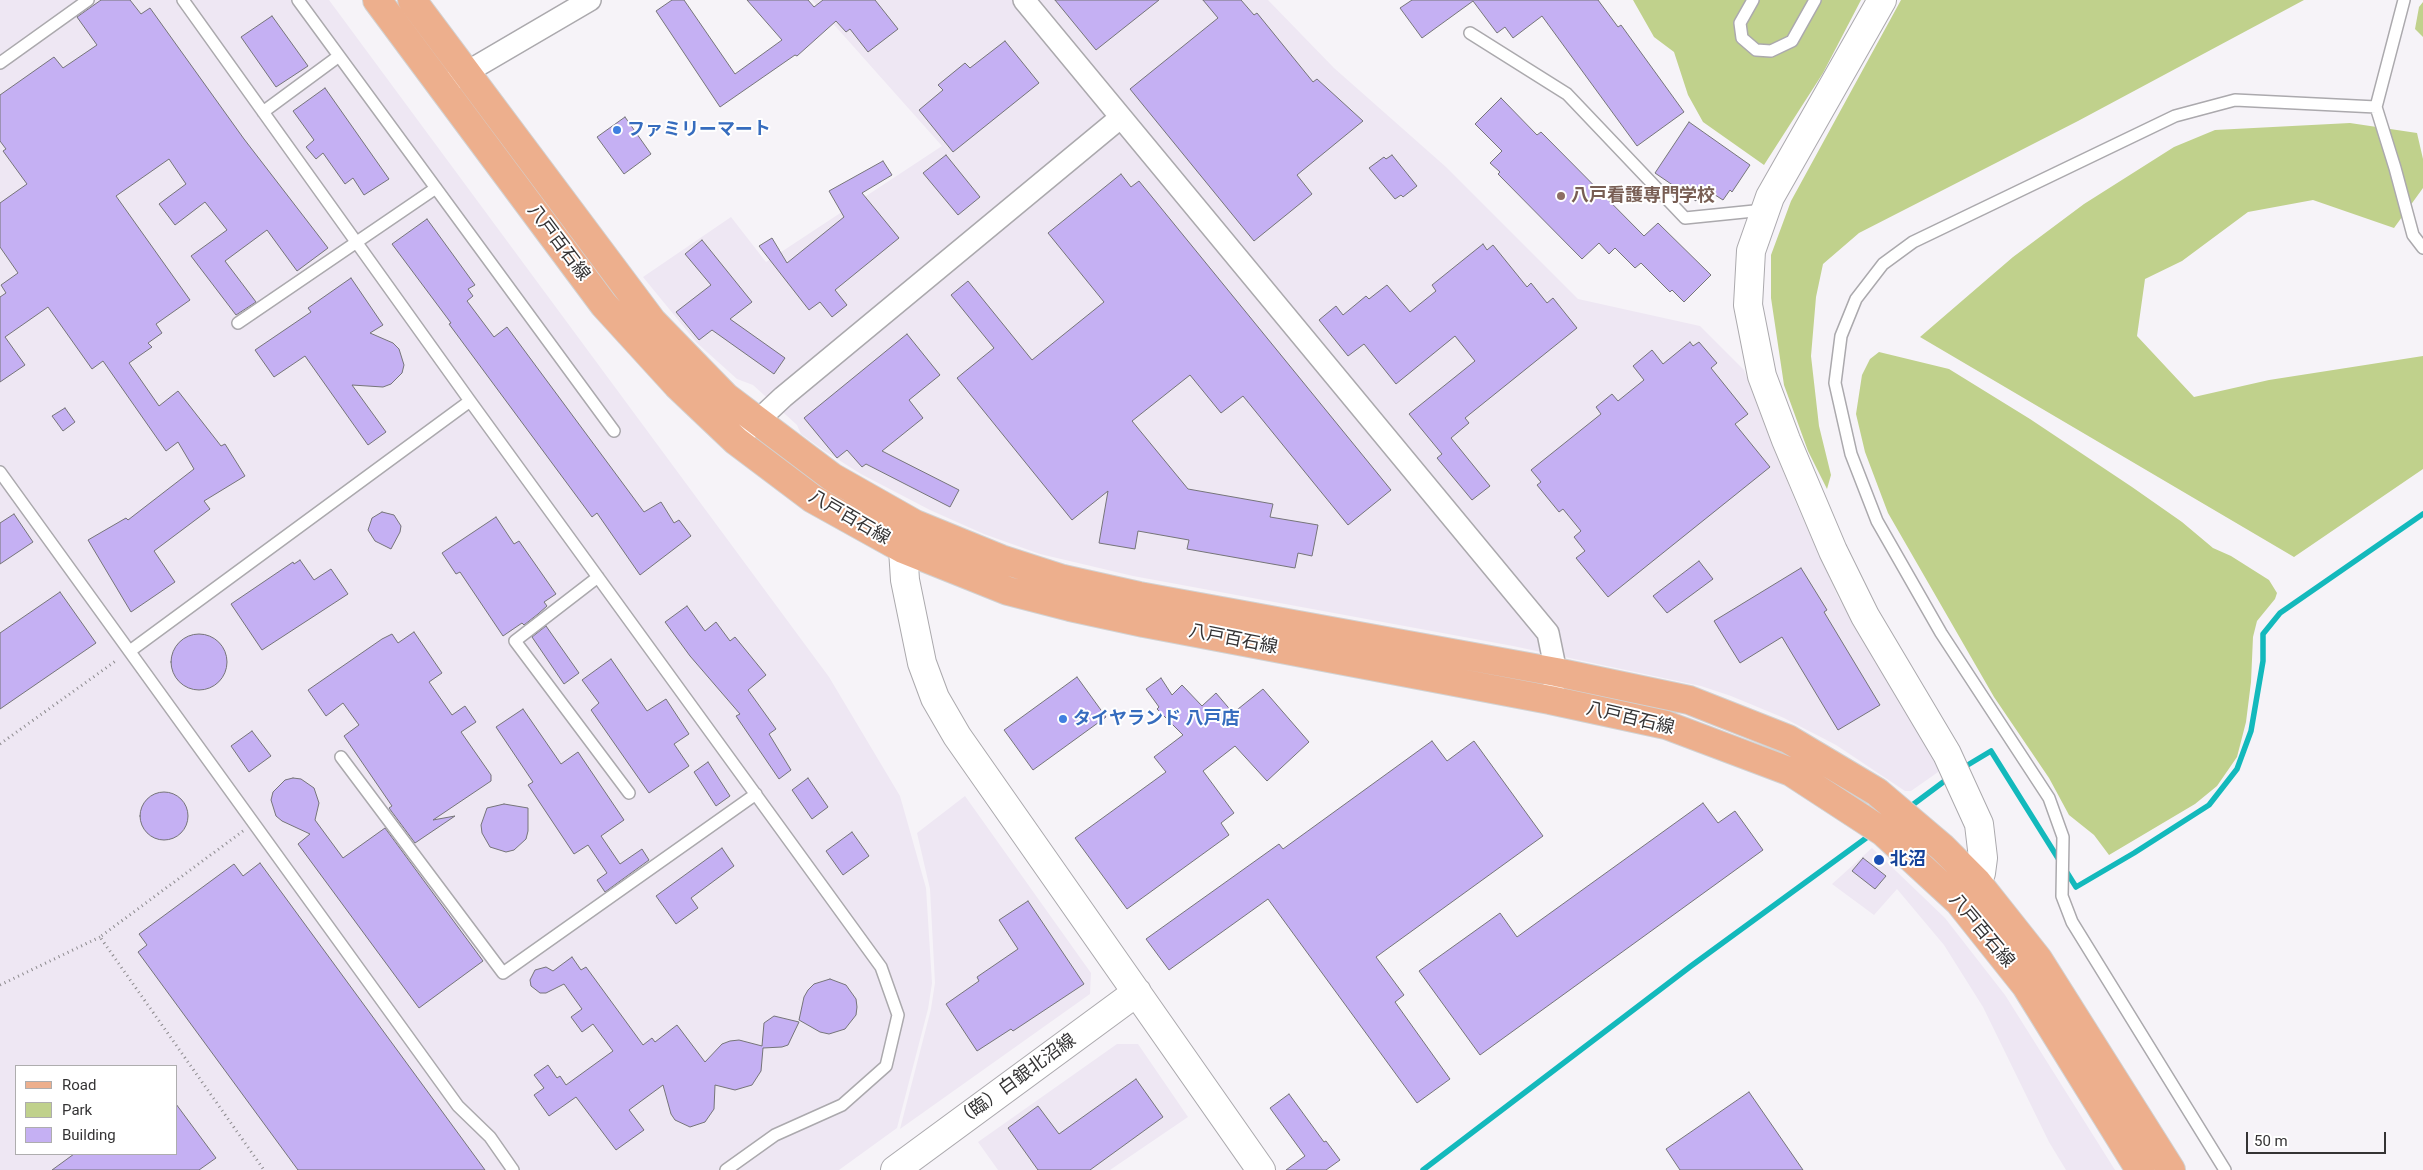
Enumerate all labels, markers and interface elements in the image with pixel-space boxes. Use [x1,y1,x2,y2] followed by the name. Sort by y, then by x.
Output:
[627,119,771,141] place label: ファミリーマート
[611,124,623,136] marker: ファミリーマート
[1571,185,1715,207] place label: 八戸看護専門学校
[1555,190,1567,202] marker: 八戸看護専門学校
[522,201,594,285] street label: 八戸百石線
[805,486,893,550] street label: 八戸百石線
[1187,621,1279,659] street label: 八戸百石線
[1584,698,1676,740] street label: 八戸百石線
[1073,708,1239,730] place label: タイヤランド 八戸店
[1057,713,1069,725] marker: タイヤランド 八戸店
[1890,849,1926,871] place label: 北沼
[1872,853,1886,867] marker: 北沼
[1944,890,2018,972] street label: 八戸百石線
[951,1030,1081,1132] street label: （臨）白銀北沼線
[15,1065,178,1155] legend
[62,1076,96,1094] text: Road
[62,1101,92,1119] text: Park
[2248,1122,2388,1154] scale bar
[62,1126,116,1144] text: Building
[2254,1132,2288,1150] text: 50 m

